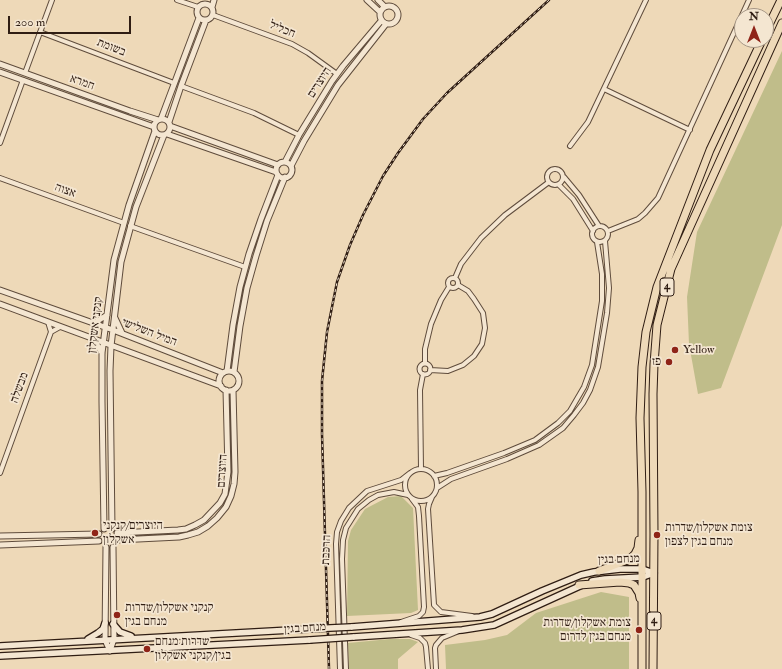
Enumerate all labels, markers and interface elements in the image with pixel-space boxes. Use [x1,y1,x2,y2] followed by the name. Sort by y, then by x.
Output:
[10,8,133,34] scale bar
[734,8,774,48] north arrow
[749,10,759,23] text: N
[15,15,45,30] text: 200 m
[267,18,297,42] street label: חכליל
[95,36,127,60] street label: בשומת
[305,65,335,101] street label: היוצרים
[68,72,96,94] street label: חמרא
[52,181,78,201] street label: אצוה
[660,278,674,296] road number: 4
[85,296,107,354] street label: קנקני אשקלון
[119,316,179,350] street label: המיל השלישי
[683,343,714,357] place label: Yellow
[670,345,680,355] marker: Yellow
[652,355,661,369] place label: פז
[664,357,674,367] marker: פז
[8,371,32,405] street label: מבשלה
[215,454,231,488] street label: היוצרים
[103,519,163,547] place label: היוצרים/קנקני אשקלון
[665,521,753,549] place label: צומת אשקלון/שדרות מנחם בגין לצפון
[90,528,100,538] marker: היוצרים/קנקני אשקלון
[652,530,662,540] marker: צומת אשקלון/שדרות מנחם בגין לצפון
[319,535,335,565] street label: הרכבת
[598,552,640,568] street label: מנחם בגין
[125,601,213,629] place label: קנקני אשקלון/שדרות מנחם בגין
[112,610,122,620] marker: קנקני אשקלון/שדרות מנחם בגין
[647,612,661,630] road number: 4
[543,616,631,644] place label: צומת אשקלון/שדרות מנחם בגין לדרום
[284,620,326,638] street label: מנחם בגין
[634,625,644,635] marker: צומת אשקלון/שדרות מנחם בגין לדרום
[155,635,231,663] place label: שדרות מנחם בגין/קנקני אשקלון
[142,644,152,654] marker: שדרות מנחם בגין/קנקני אשקלון

